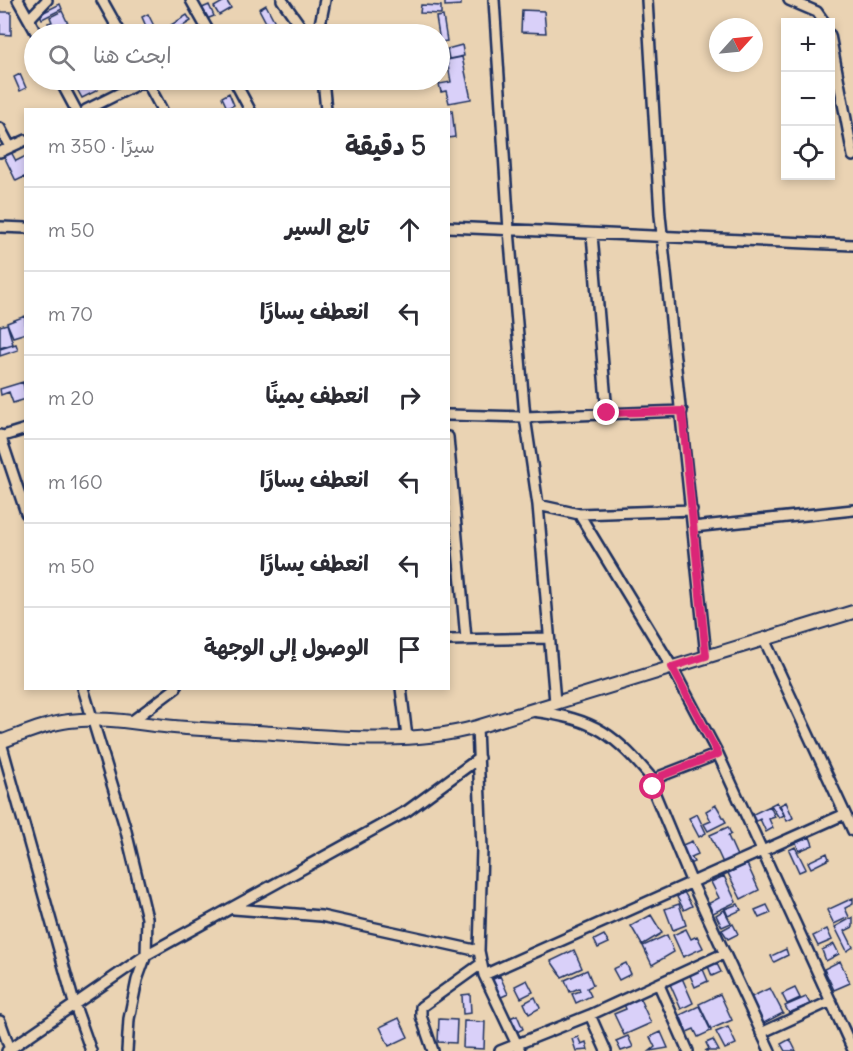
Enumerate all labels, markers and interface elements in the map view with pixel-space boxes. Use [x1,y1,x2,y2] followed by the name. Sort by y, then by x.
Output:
[709,18,763,72] north arrow
[781,18,835,180] map controls
[781,18,835,72] button: +
[24,24,450,90] search box
[45,41,78,74] icon: search
[93,41,172,69] text: ابحث هنا
[781,72,835,126] button: −
[781,126,835,180] button: locate
[345,129,426,162] text: 5 دقيقة
[48,133,155,158] text: سيرًا · 350 m
[285,213,369,241] text: تابع السير
[393,213,426,246] icon: ahead
[48,217,95,242] text: 50 m
[260,297,369,325] text: انعطف يسارًا
[393,297,426,330] icon: left
[48,301,93,326] text: 70 m
[266,381,369,409] text: انعطف يمينًا
[393,381,426,414] icon: right
[48,385,94,410] text: 20 m
[593,399,619,425] route end
[260,465,369,493] text: انعطف يسارًا
[393,465,426,498] icon: left
[48,469,103,494] text: 160 m
[260,549,369,577] text: انعطف يسارًا
[393,549,426,582] icon: left
[48,553,95,578] text: 50 m
[204,633,369,661] text: الوصول إلى الوجهة
[393,633,426,666] icon: arrive
[639,773,665,799] route start

